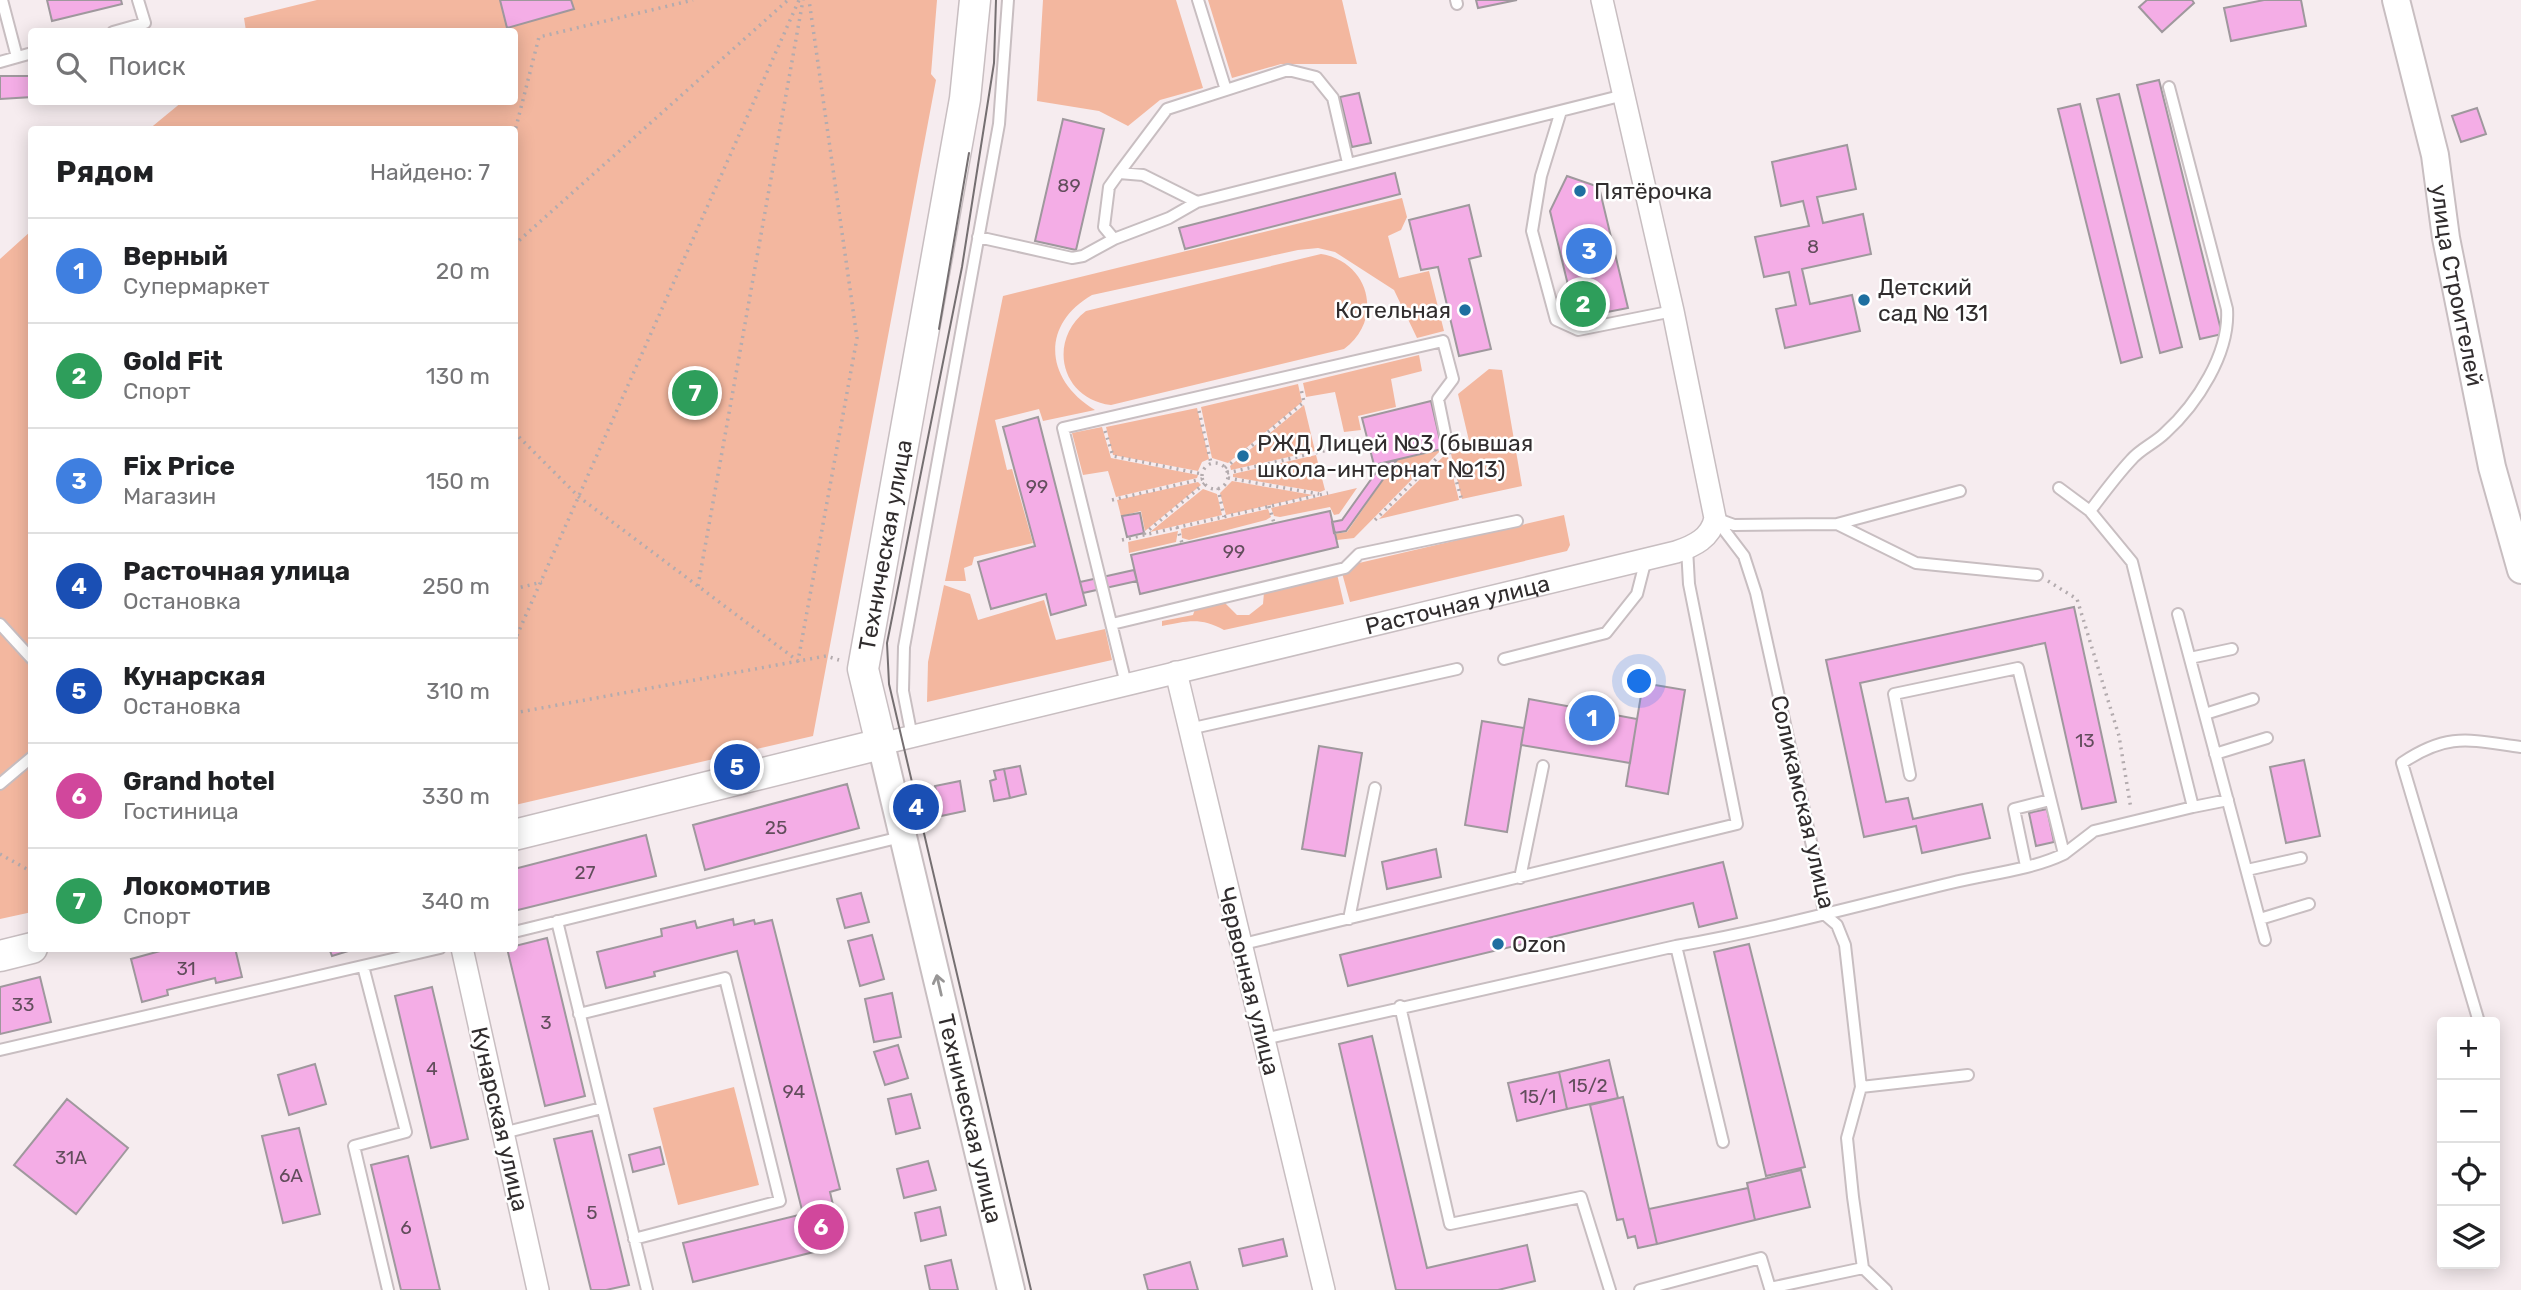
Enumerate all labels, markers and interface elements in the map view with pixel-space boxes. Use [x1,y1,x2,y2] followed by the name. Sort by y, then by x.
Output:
[28,28,518,105] search box
[52,48,90,86] icon: search
[108,51,186,82] text: Поиск
[56,154,154,190] text: Рядом
[370,158,490,186] text: Найдено: 7
[1057,174,1081,197] house number: 89
[1594,177,1712,205] place label: Пятёрочка
[1572,183,1588,199] marker: Пятёрочка
[2425,183,2489,389] street label: улица Строителей
[1566,225,1612,277] pin: 3
[1807,235,1819,258] house number: 8
[123,241,228,272] text: Верный
[73,257,85,285] text: 1
[436,257,490,285] text: 20 m
[123,272,270,300] text: Супермаркет
[1878,273,1988,327] place label: Детский сад № 131
[1560,278,1606,330] pin: 2
[1856,292,1872,308] marker: Детский сад № 131
[1335,296,1451,324] place label: Котельная
[1457,302,1473,318] marker: Котельная
[123,346,223,377] text: Gold Fit
[72,362,86,390] text: 2
[426,362,490,390] text: 130 m
[672,367,718,419] pin: 7
[123,377,191,405] text: Спорт
[1257,429,1533,483] place label: РЖД Лицей №3 (бывшая школа-интернат №13)
[852,437,918,653] street label: Техническая улица
[1235,448,1251,464] marker: РЖД Лицей №3 (бывшая школа-интернат №13)
[123,451,235,482] text: Fix Price
[71,467,87,495] text: 3
[426,467,490,495] text: 150 m
[1026,475,1048,498] house number: 99
[123,482,216,510] text: Магазин
[1223,540,1245,563] house number: 99
[123,556,350,587] text: Расточная улица
[1362,569,1553,641] street label: Расточная улица
[71,572,87,600] text: 4
[422,572,490,600] text: 250 m
[123,587,241,615] text: Остановка
[123,661,266,692] text: Кунарская
[1622,664,1656,698] your location
[72,677,86,705] text: 5
[426,677,490,705] text: 310 m
[123,692,241,720] text: Остановка
[1569,692,1615,744] pin: 1
[1765,692,1841,912] street label: Соликамская улица
[2075,729,2095,752] house number: 13
[714,741,760,793] pin: 5
[123,766,275,797] text: Grand hotel
[893,781,939,833] pin: 4
[72,782,86,810] text: 6
[422,782,490,810] text: 330 m
[123,797,239,825] text: Гостиница
[765,816,787,839] house number: 25
[575,861,596,884] house number: 27
[123,871,271,902] text: Локомотив
[1212,884,1286,1078] street label: Червонная улица
[72,887,86,915] text: 7
[421,887,490,915] text: 340 m
[123,902,191,930] text: Спорт
[1512,930,1566,958] place label: Ozon
[1490,936,1506,952] marker: Ozon
[176,957,196,980] house number: 31
[932,974,945,997] one-way arrow
[12,993,34,1016] house number: 33
[540,1011,552,1034] house number: 3
[932,1011,1009,1226] street label: Техническая улица
[2437,1017,2500,1269] map controls
[2437,1017,2500,1080] button: +
[465,1024,535,1214] street label: Кунарская улица
[426,1057,438,1080] house number: 4
[1568,1074,1608,1097] house number: 15/2
[783,1080,806,1103] house number: 94
[2437,1080,2500,1143] button: −
[1520,1085,1556,1108] house number: 15/1
[2437,1143,2500,1206] button: locate
[55,1146,87,1169] house number: 31А
[279,1164,303,1187] house number: 6А
[586,1201,598,1224] house number: 5
[798,1201,844,1253] pin: 6
[2437,1206,2500,1269] button: layers
[400,1216,412,1239] house number: 6

